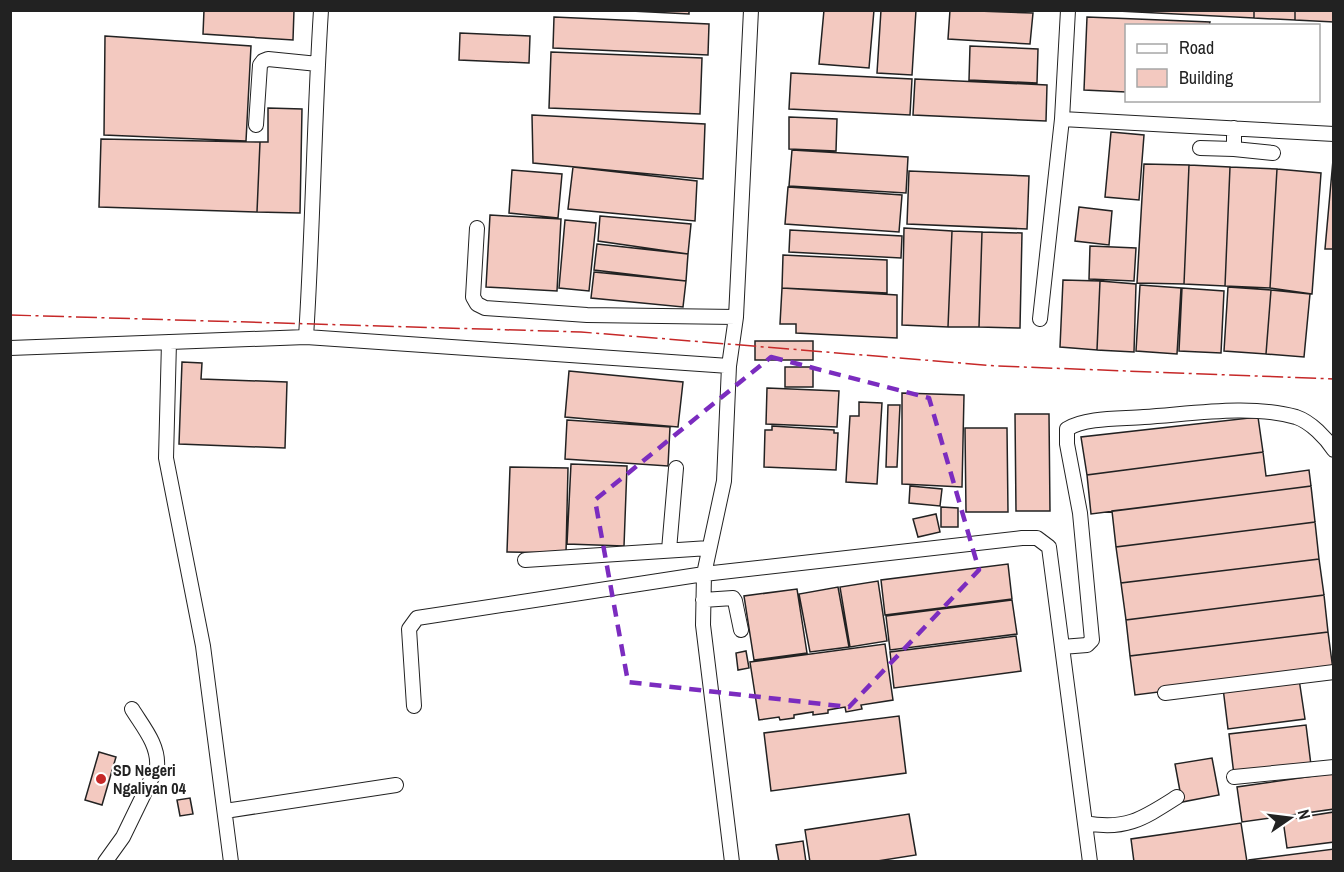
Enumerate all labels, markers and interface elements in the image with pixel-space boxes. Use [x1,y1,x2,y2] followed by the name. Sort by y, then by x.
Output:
[1125,24,1320,102] legend
[1179,35,1214,60] text: Road
[1179,65,1234,90] text: Building
[113,759,187,799] place label: SD Negeri Ngaliyan 04
[94,772,108,786] marker: SD Negeri Ngaliyan 04
[1260,788,1320,848] north arrow
[1293,807,1316,822] text: N

